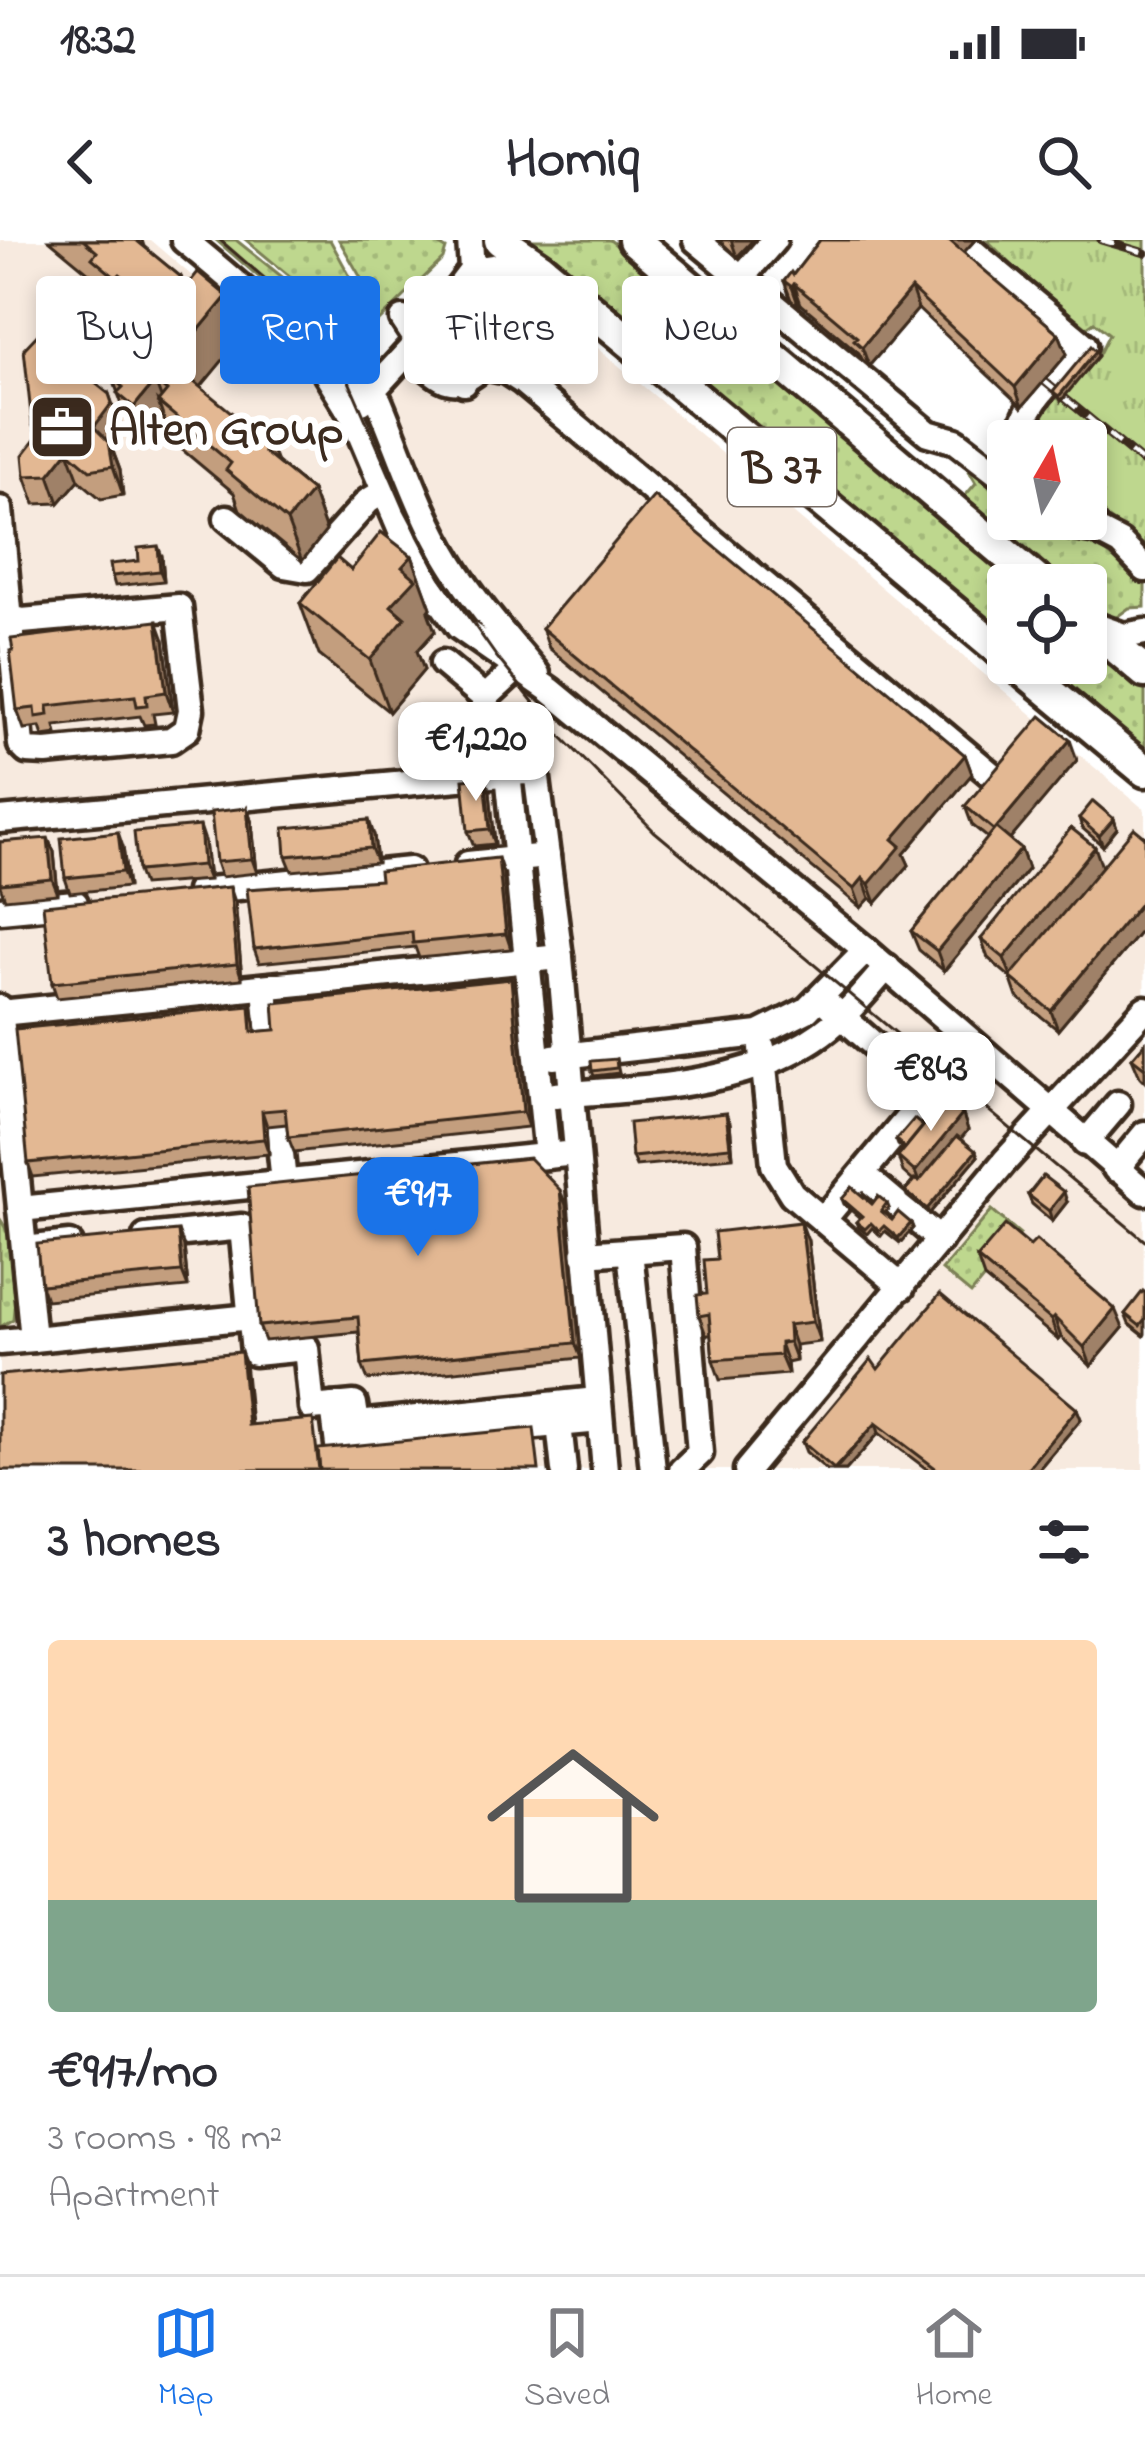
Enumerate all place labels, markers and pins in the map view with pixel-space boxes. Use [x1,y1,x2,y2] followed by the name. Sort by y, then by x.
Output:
[27,392,97,462] office icon: Alten Group
[109,397,343,467] place label: Alten Group
[378,702,574,804] pin: €1,220
[860,1032,1002,1134] pin: €843
[347,1157,489,1259] pin: €917

